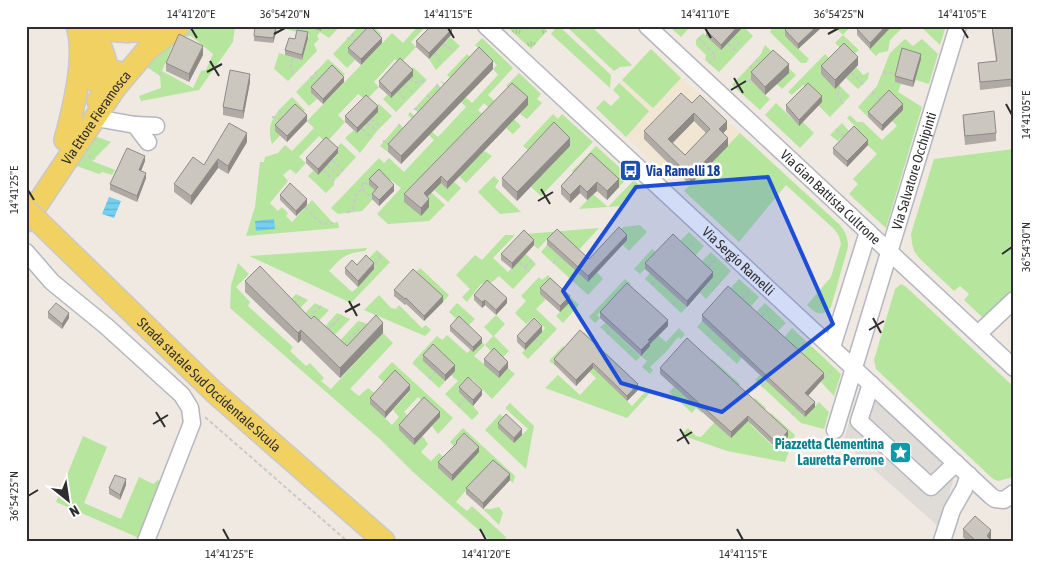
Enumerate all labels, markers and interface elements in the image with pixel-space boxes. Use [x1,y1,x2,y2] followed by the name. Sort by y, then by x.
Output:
[167,7,215,21] text: 14°41'20"E
[260,7,310,21] text: 36°54'20"N
[424,7,472,21] text: 14°41'15"E
[681,7,729,21] text: 14°41'10"E
[814,7,864,21] text: 36°54'25"N
[938,7,986,21] text: 14°41'05"E
[58,67,134,167] street label: Via Ettore Fieramosca
[1019,91,1033,139] text: 14°41'05"E
[888,110,939,232] street label: Via Salvatore Occhipinti
[777,147,884,248] street label: Via Gian Battista Cultrone
[618,159,642,183] bus stop icon: Via Ramelli 18
[645,163,721,179] place label: Via Ramelli 18
[7,166,21,214] text: 14°41'25"E
[1019,222,1033,272] text: 36°54'30"N
[699,224,778,299] street label: Via Sergio Ramelli
[134,314,284,455] street label: Strada statale Sud Occidentale Sicula
[775,436,884,468] place label: Piazzetta Clementina Lauretta Perrone
[888,440,912,464] place icon: Piazzetta Clementina Lauretta Perrone
[7,471,21,521] text: 36°54'25"N
[42,474,92,524] north arrow
[67,502,82,520] text: N
[205,547,253,561] text: 14°41'25"E
[462,547,510,561] text: 14°41'20"E
[719,547,767,561] text: 14°41'15"E

